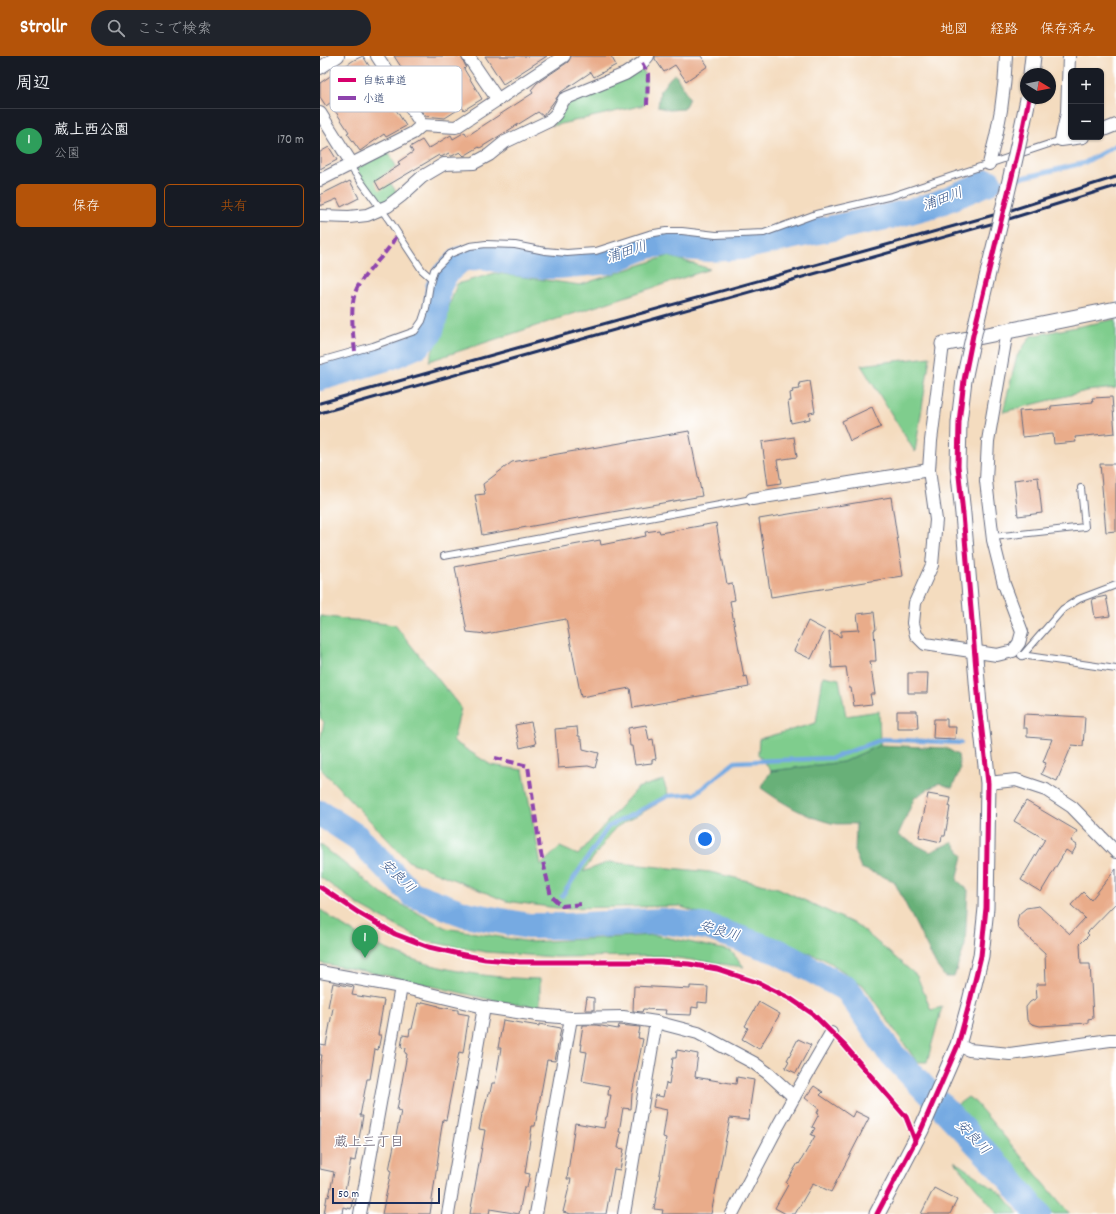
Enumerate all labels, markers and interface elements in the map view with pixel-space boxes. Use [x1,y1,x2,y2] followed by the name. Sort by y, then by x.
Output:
[91,10,371,46] search box
[20,15,67,42] text: Strollr
[105,17,127,39] icon: search
[137,19,212,41] text: ここで検索
[940,20,968,40] text: 地図
[990,20,1018,40] text: 経路
[1040,20,1096,40] text: 保存済み
[330,66,462,112] legend
[1020,68,1056,104] north arrow
[1068,68,1104,140] map controls
[1068,68,1104,104] button: +
[16,73,50,97] text: 周辺
[363,74,407,90] text: 自転車道
[363,92,385,108] text: 小道
[1068,104,1104,140] button: −
[54,120,129,142] text: 蔵上西公園
[28,131,30,150] text: 1
[277,131,304,150] text: 170 m
[54,145,80,164] text: 公園
[920,183,966,217] water label: 浦田川
[16,184,156,227] button: 保存
[164,184,304,227] button: 共有
[604,237,650,269] water label: 浦田川
[695,829,715,849] your location
[375,855,419,899] water label: 安良川
[696,917,742,947] water label: 安良川
[352,925,378,958] pin: 1
[950,1116,994,1160] water label: 安良川
[334,1133,404,1153] district label: 蔵上三丁目
[332,1186,440,1205] scale bar
[338,1187,359,1203] text: 50 m

